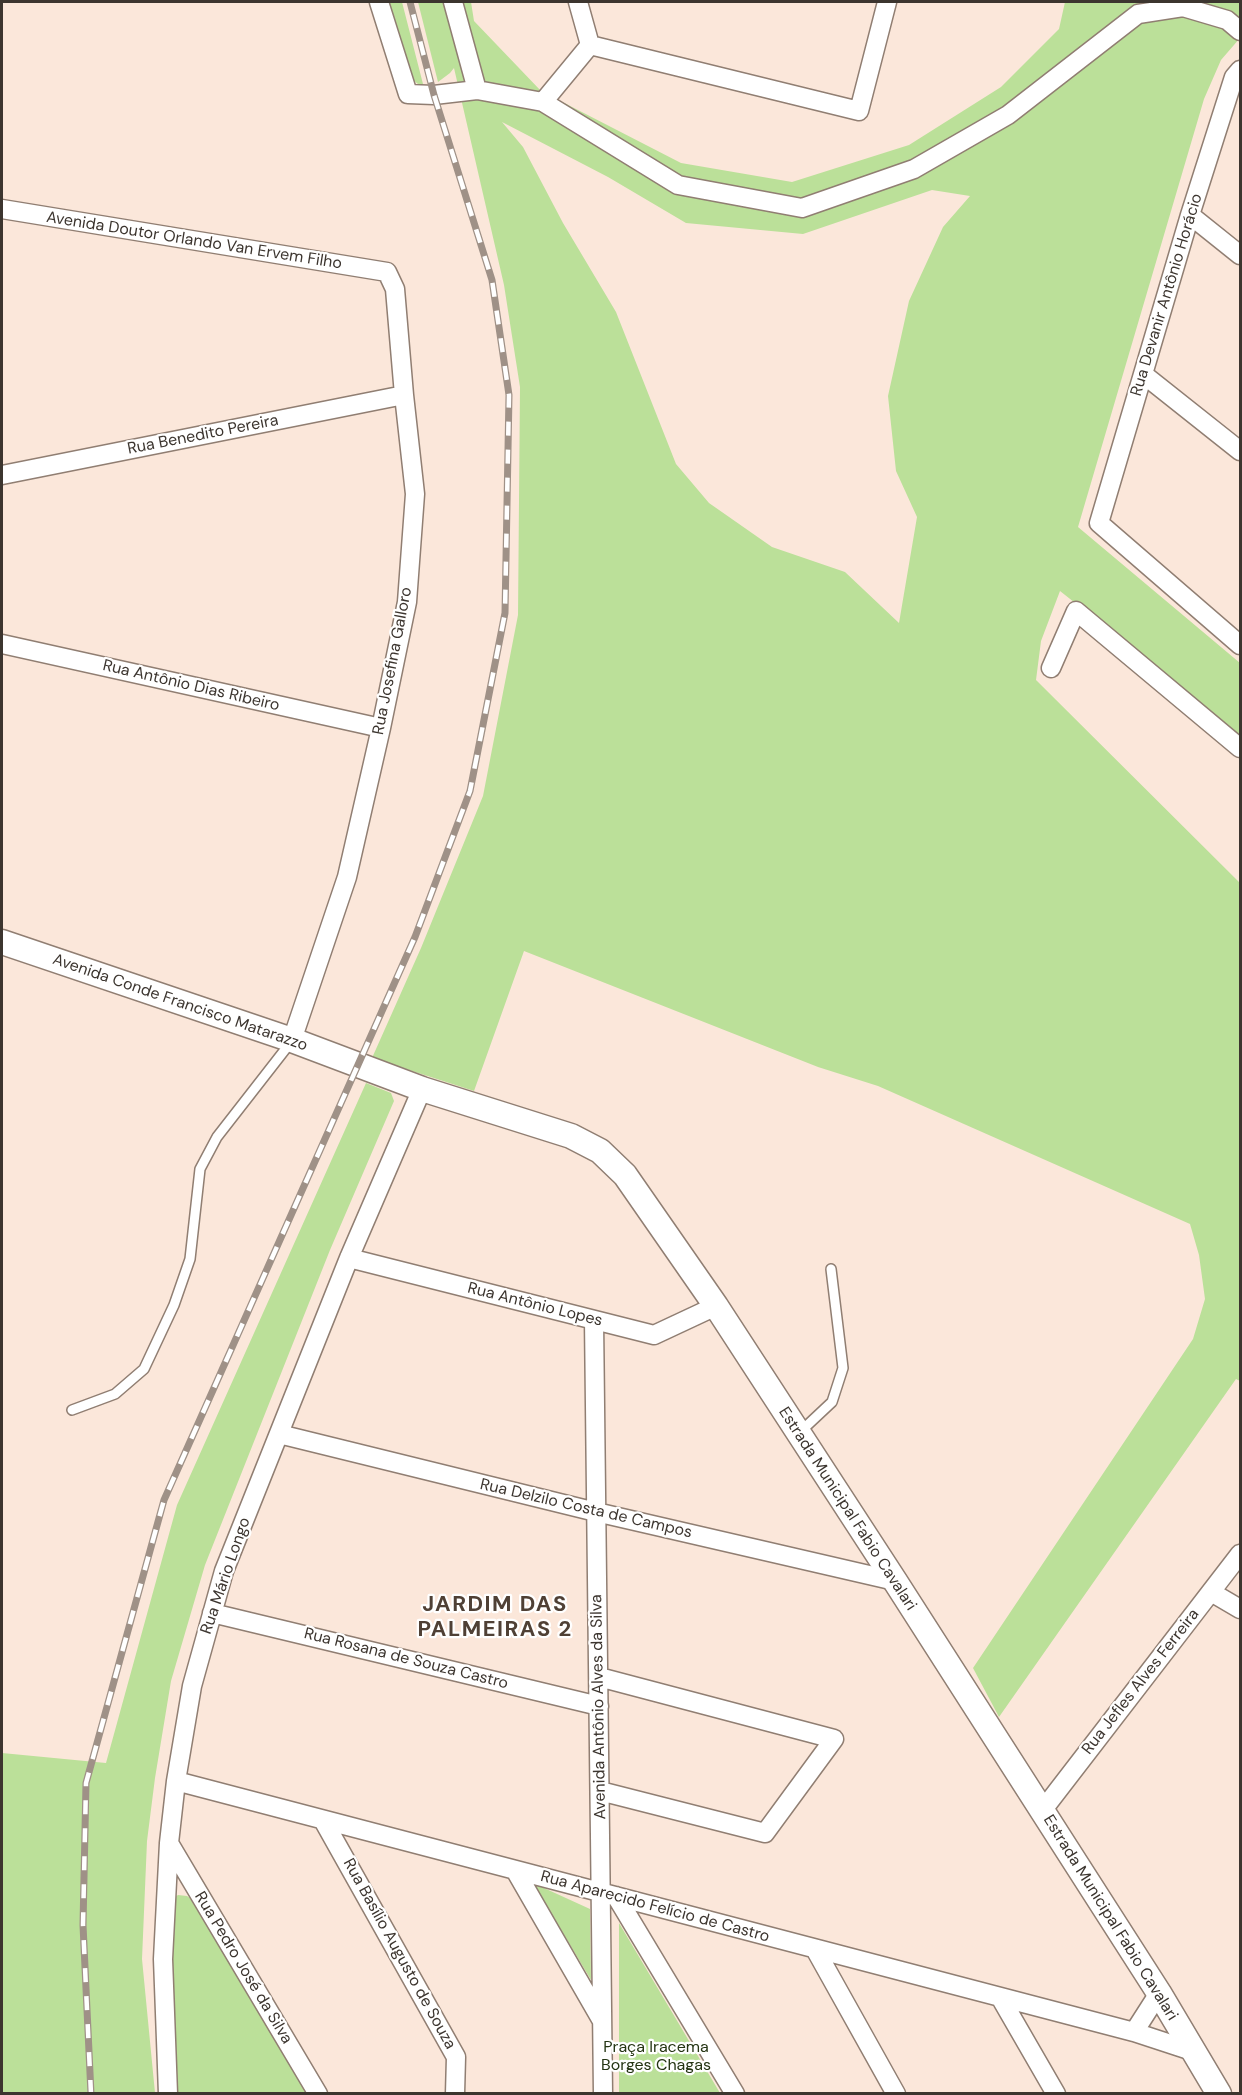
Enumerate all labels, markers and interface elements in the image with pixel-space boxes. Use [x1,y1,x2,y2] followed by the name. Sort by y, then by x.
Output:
[1127,191,1207,399] street label: Rua Devanir Antônio Horácio
[45,208,343,274] street label: Avenida Doutor Orlando Van Ervem Filho
[126,411,280,459] street label: Rua Benedito Pereira
[369,586,417,736] street label: Rua Josefina Galloro
[101,656,281,716] street label: Rua Antônio Dias Ribeiro
[50,950,310,1056] street label: Avenida Conde Francisco Matarazzo
[466,1279,604,1331] street label: Rua Antônio Lopes
[774,1404,920,1614] street label: Estrada Municipal Fabio Cavalari
[478,1475,694,1543] street label: Rua Delzilo Costa de Campos
[197,1515,255,1637] street label: Rua Mário Longo
[417,1592,573,1644] district label: JARDIM DAS PALMEIRAS 2
[587,1594,611,1820] street label: Avenida Antônio Alves da Silva
[1078,1606,1204,1758] street label: Rua Jefles Alves Ferreira
[302,1624,510,1694] street label: Rua Rosana de Souza Castro
[1039,1812,1181,2024] street label: Estrada Municipal Fabio Cavalari
[338,1855,460,2053] street label: Rua Basílio Augusto de Souza
[538,1867,772,1947] street label: Rua Aparecido Felício de Castro
[190,1888,296,2048] street label: Rua Pedro José da Silva
[601,2038,711,2076] park label: Praça Iracema Borges Chagas

